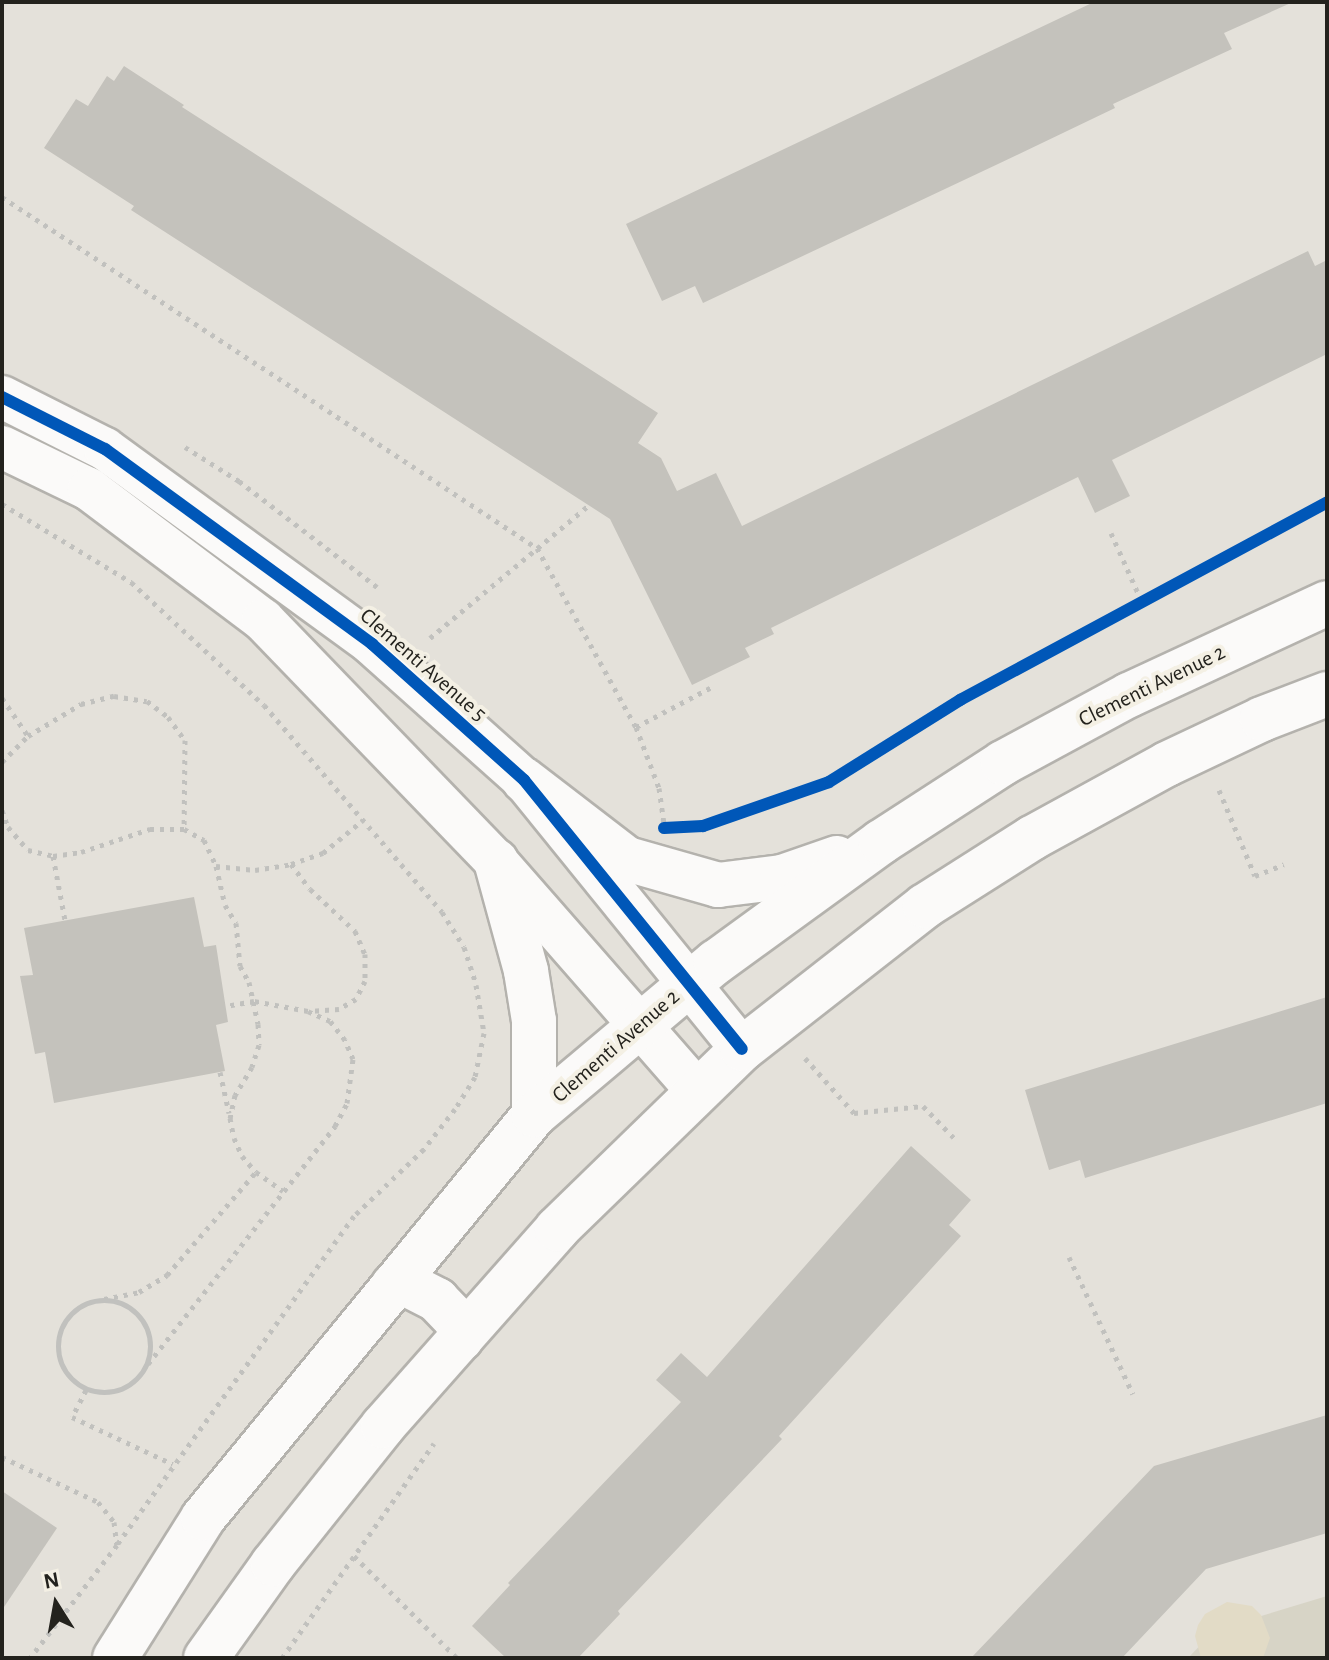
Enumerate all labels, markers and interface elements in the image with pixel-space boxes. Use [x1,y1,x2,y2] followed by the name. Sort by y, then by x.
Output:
[354,603,492,727] street label: Clementi Avenue 5
[1074,639,1230,733] street label: Clementi Avenue 2
[547,984,685,1108] street label: Clementi Avenue 2
[16,1564,96,1644] north arrow
[42,1568,61,1593] text: N

